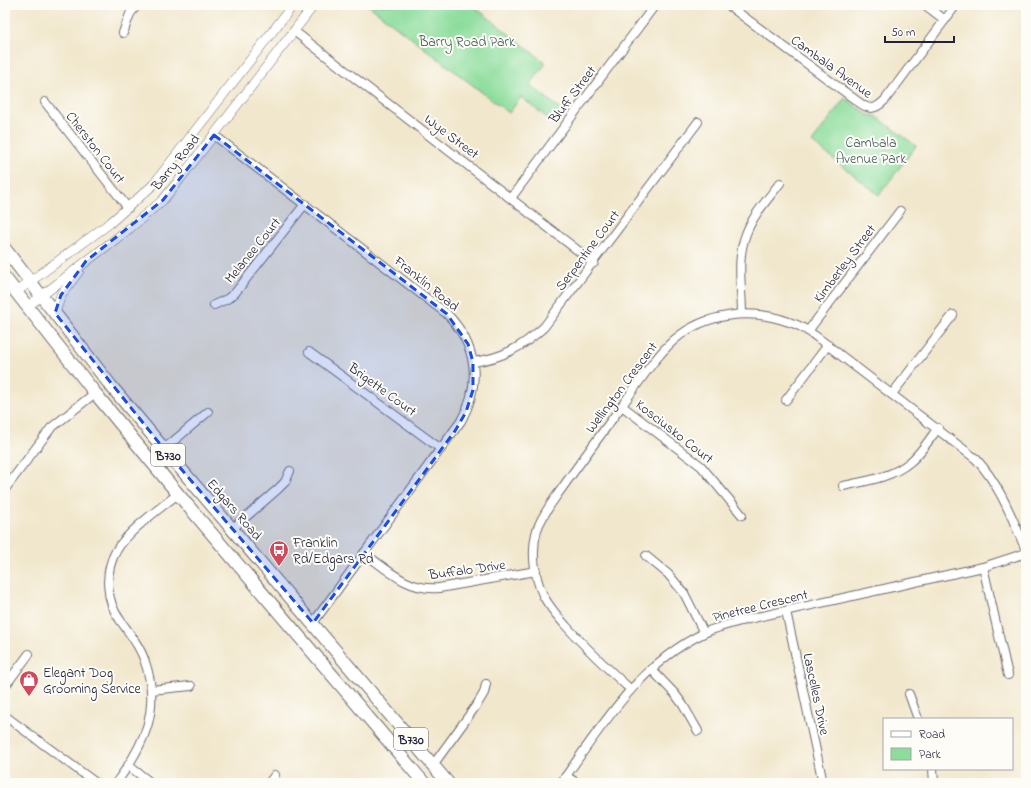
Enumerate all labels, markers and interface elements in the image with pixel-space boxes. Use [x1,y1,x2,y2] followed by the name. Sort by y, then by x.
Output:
[885,18,954,44] scale bar
[891,24,915,42] text: 50 m
[786,30,877,104] street label: Cambala Avenue
[418,32,516,54] park label: Barry Road Park
[544,61,602,129] street label: Bluff Street
[60,107,130,189] street label: Cherston Court
[419,110,483,166] street label: Wye Street
[146,130,206,197] street label: Barry Road
[836,133,907,170] park label: Cambala Avenue Park
[551,206,626,296] street label: Serpentine Court
[220,213,287,288] street label: Melanee Court
[809,220,883,308] street label: Kimberley Street
[388,251,463,317] street label: Franklin Road
[581,338,664,439] street label: Wellington Crescent
[342,358,421,423] street label: Brigette Court
[631,395,718,470] street label: Kosciusko Court
[151,444,185,466] road number: B730
[200,475,267,546] street label: Edgars Road
[292,533,374,571] place label: Franklin Rd/Edgars Rd
[268,539,290,567] bus stop icon: Franklin Rd/Edgars Rd
[426,555,508,586] street label: Buffalo Drive
[710,584,811,628] street label: Pinetree Crescent
[797,651,835,738] street label: Lascelles Drive
[43,663,142,701] place label: Elegant Dog Grooming Service
[18,669,40,697] shop icon: Elegant Dog Grooming Service
[883,718,1013,770] legend
[919,726,945,744] text: Road
[394,728,428,750] road number: B730
[919,746,941,764] text: Park

